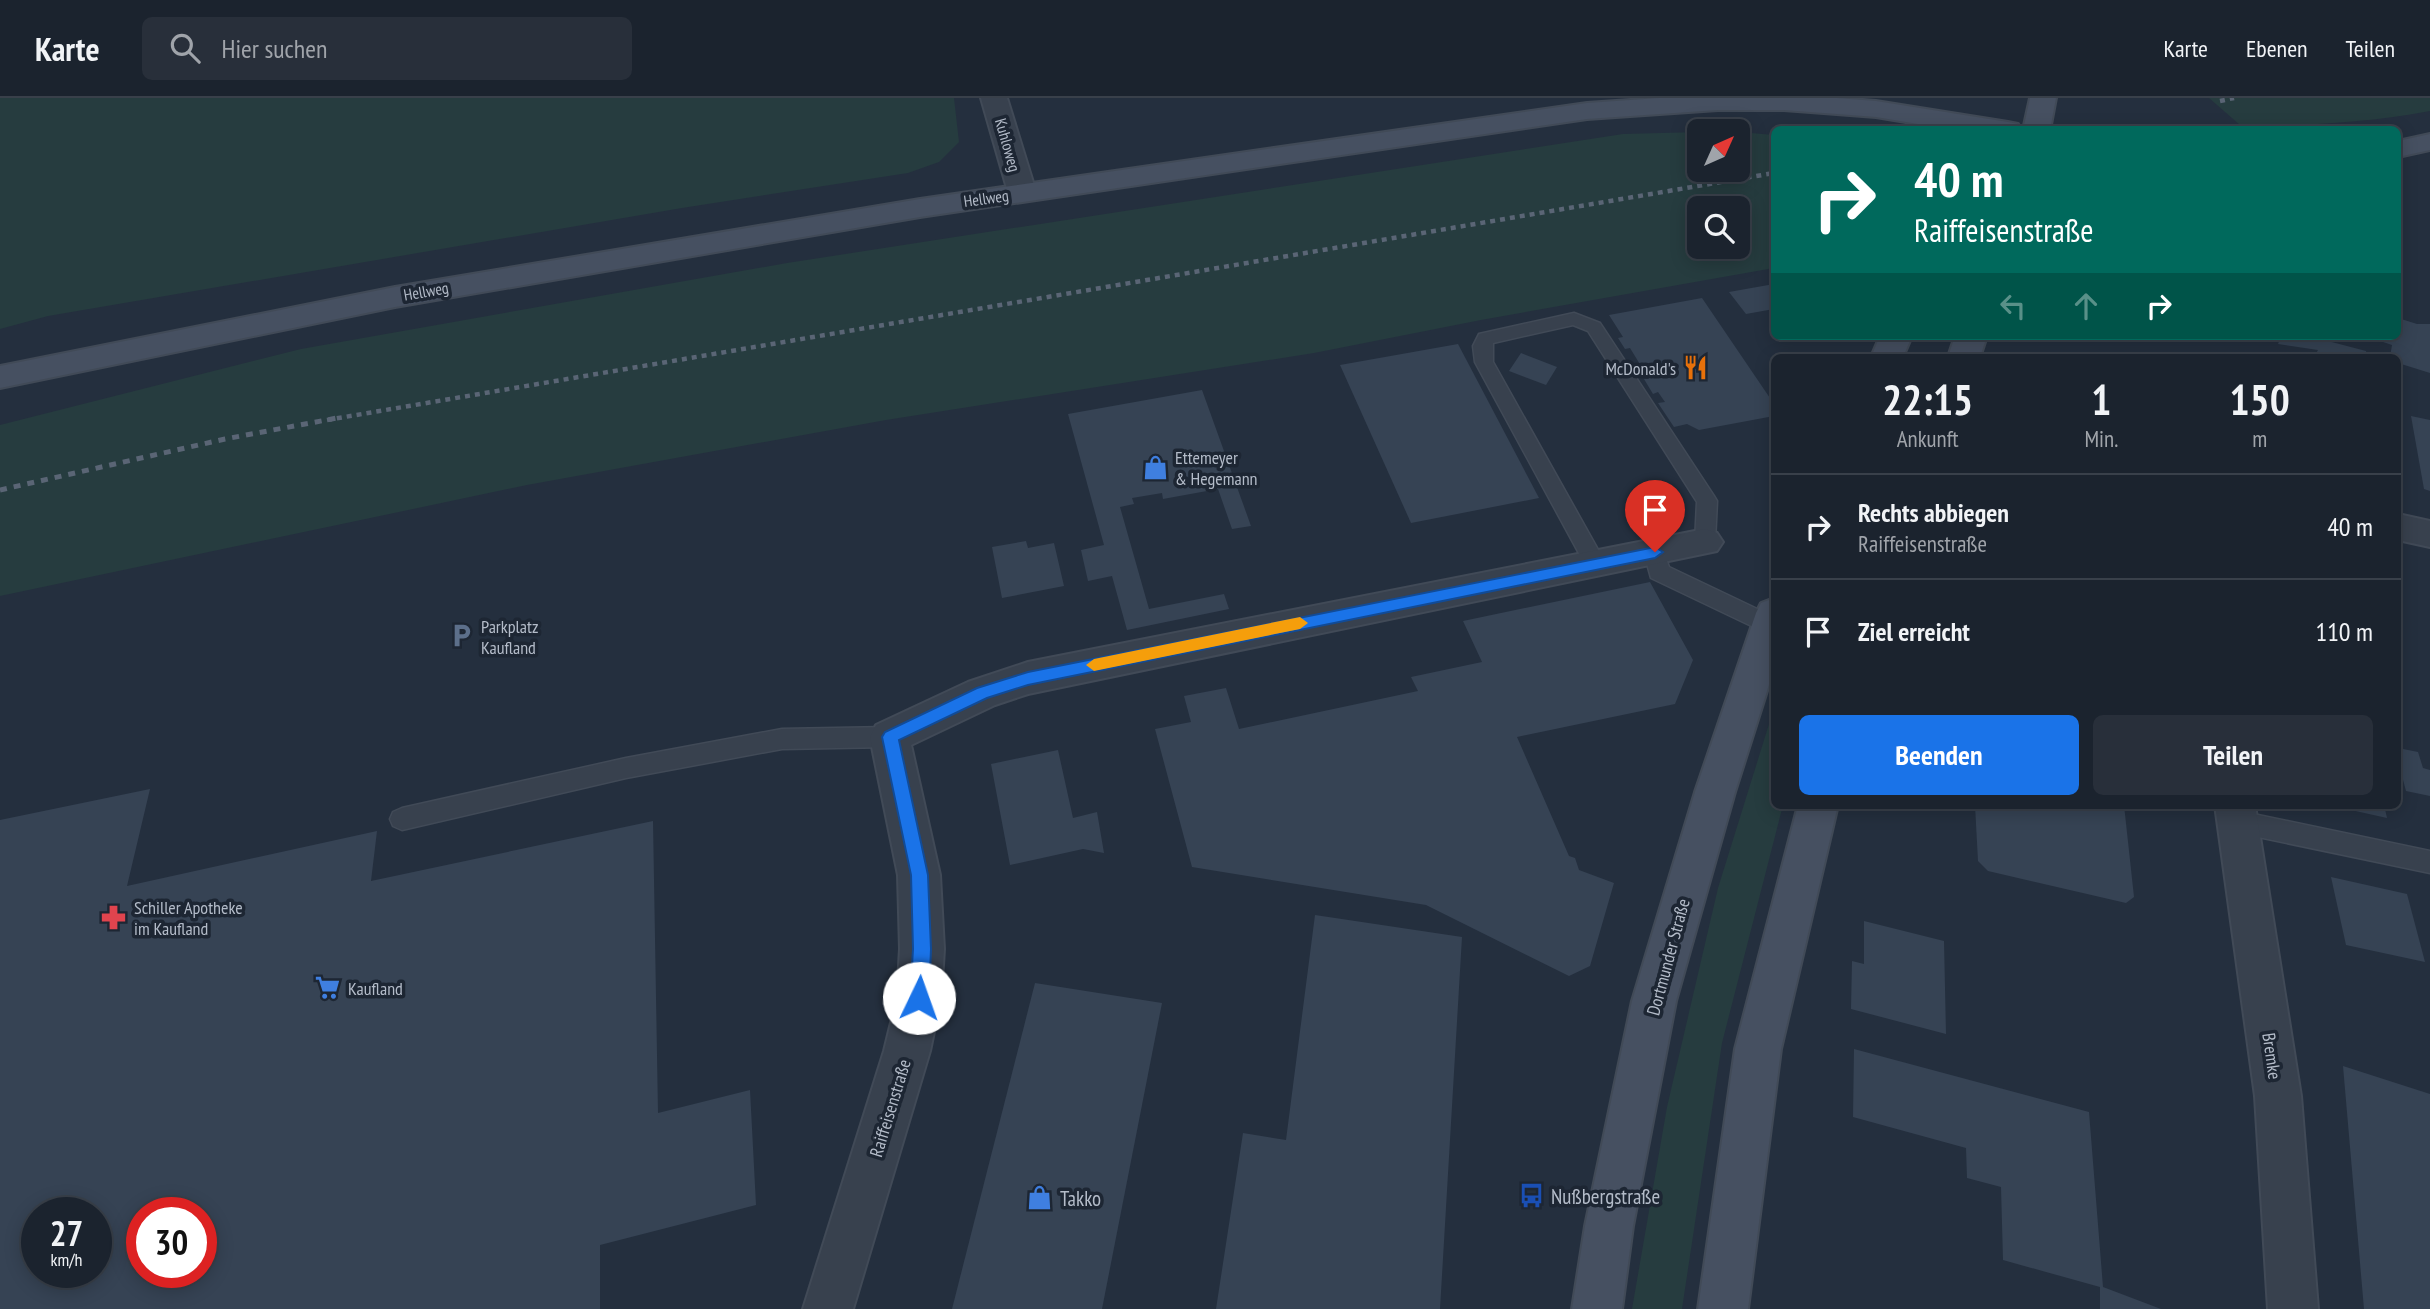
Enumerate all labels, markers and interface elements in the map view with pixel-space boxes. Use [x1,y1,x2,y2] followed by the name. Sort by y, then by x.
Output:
[142,17,632,80] search box
[35,27,100,70] text: Karte
[166,29,204,67] icon: search
[222,32,327,65] text: Hier suchen
[2164,33,2208,64] text: Karte
[2246,33,2308,64] text: Ebenen
[2346,33,2395,64] text: Teilen
[991,116,1025,174] street label: Kuhloweg
[1687,119,1750,182] north arrow
[1687,119,1750,259] map controls
[1914,147,2003,211] text: 40 m
[1799,154,1890,245] icon: right
[962,185,1010,211] street label: Hellweg
[1687,196,1750,259] button: search
[1914,209,2094,251] text: Raiffeisenstraße
[402,277,450,305] street label: Hellweg
[1994,287,2032,325] icon: left
[2067,287,2105,325] icon: ahead
[2140,287,2178,325] icon: right
[1682,354,1710,382] restaurant icon: McDonald's
[1605,357,1676,380] place label: McDonald's
[1882,372,1973,427] text: 22:15
[2091,372,2111,427] text: 1
[2230,372,2290,427] text: 150
[1897,424,1959,453] text: Ankunft
[2084,424,2118,453] text: Min.
[2252,424,2267,453] text: m
[1175,446,1258,490] place label: Ettemeyer & Hegemann
[1141,453,1169,481] shop icon: Ettemeyer & Hegemann
[1625,480,1685,552] pin
[1636,491,1674,529] icon: arrive
[1858,496,2009,529] text: Rechts abbiegen
[1799,508,1837,546] icon: right
[2327,510,2373,543] text: 40 m
[1858,529,1987,558] text: Raiffeisenstraße
[1799,613,1837,651] icon: arrive
[481,615,538,659] place label: Parkplatz Kaufland
[1858,615,1970,648] text: Ziel erreicht
[2315,615,2373,648] text: 110 m
[447,622,475,650] parking icon: Parkplatz Kaufland
[1799,715,2079,795] button: Beenden
[2093,715,2373,795] button: Teilen
[134,896,243,940] place label: Schiller Apotheke im Kaufland
[1641,896,1695,1018] street label: Dortmunder Straße
[100,903,128,931] pharmacy icon: Schiller Apotheke im Kaufland
[882,961,956,1035] position arrow
[314,974,342,1002] supermarket icon: Kaufland
[348,977,403,1000] place label: Kaufland
[2257,1031,2287,1081] street label: Bremke
[864,1056,916,1160] street label: Raiffeisenstraße
[1517,1182,1545,1210] bus stop icon: Nußbergstraße
[1551,1183,1660,1210] place label: Nußbergstraße
[1026,1184,1054,1212] shop icon: Takko
[1060,1185,1101,1212] place label: Takko
[126,1197,217,1288] speed limit sign: 30
[50,1210,83,1256] text: 27
[51,1248,82,1271] text: km/h

